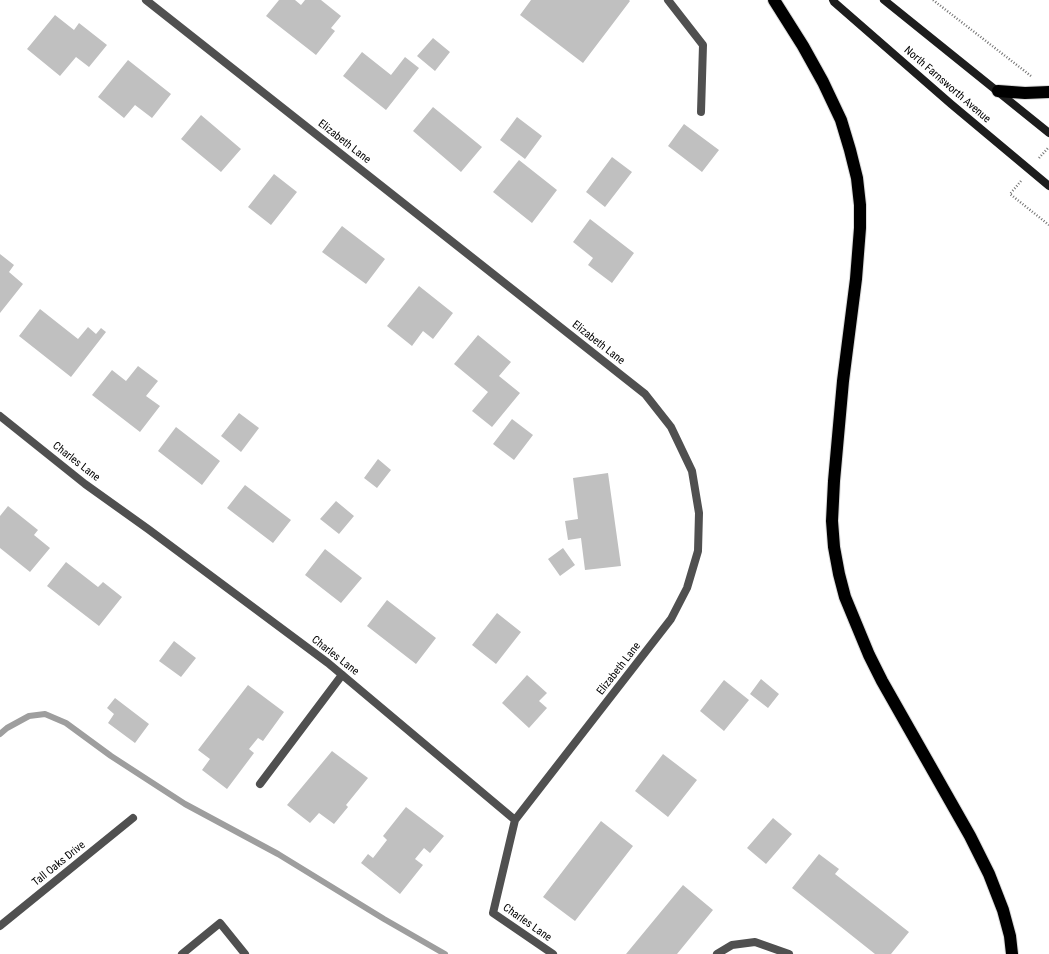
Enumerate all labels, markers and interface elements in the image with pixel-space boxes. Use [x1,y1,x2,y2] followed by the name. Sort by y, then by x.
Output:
[901,44,993,126] street label: North Farnsworth Avenue
[315,117,373,167] street label: Elizabeth Lane
[569,318,627,368] street label: Elizabeth Lane
[50,439,102,485] street label: Charles Lane
[309,633,361,679] street label: Charles Lane
[594,640,644,698] street label: Elizabeth Lane
[30,839,88,889] street label: Tall Oaks Drive
[500,901,554,945] street label: Charles Lane

